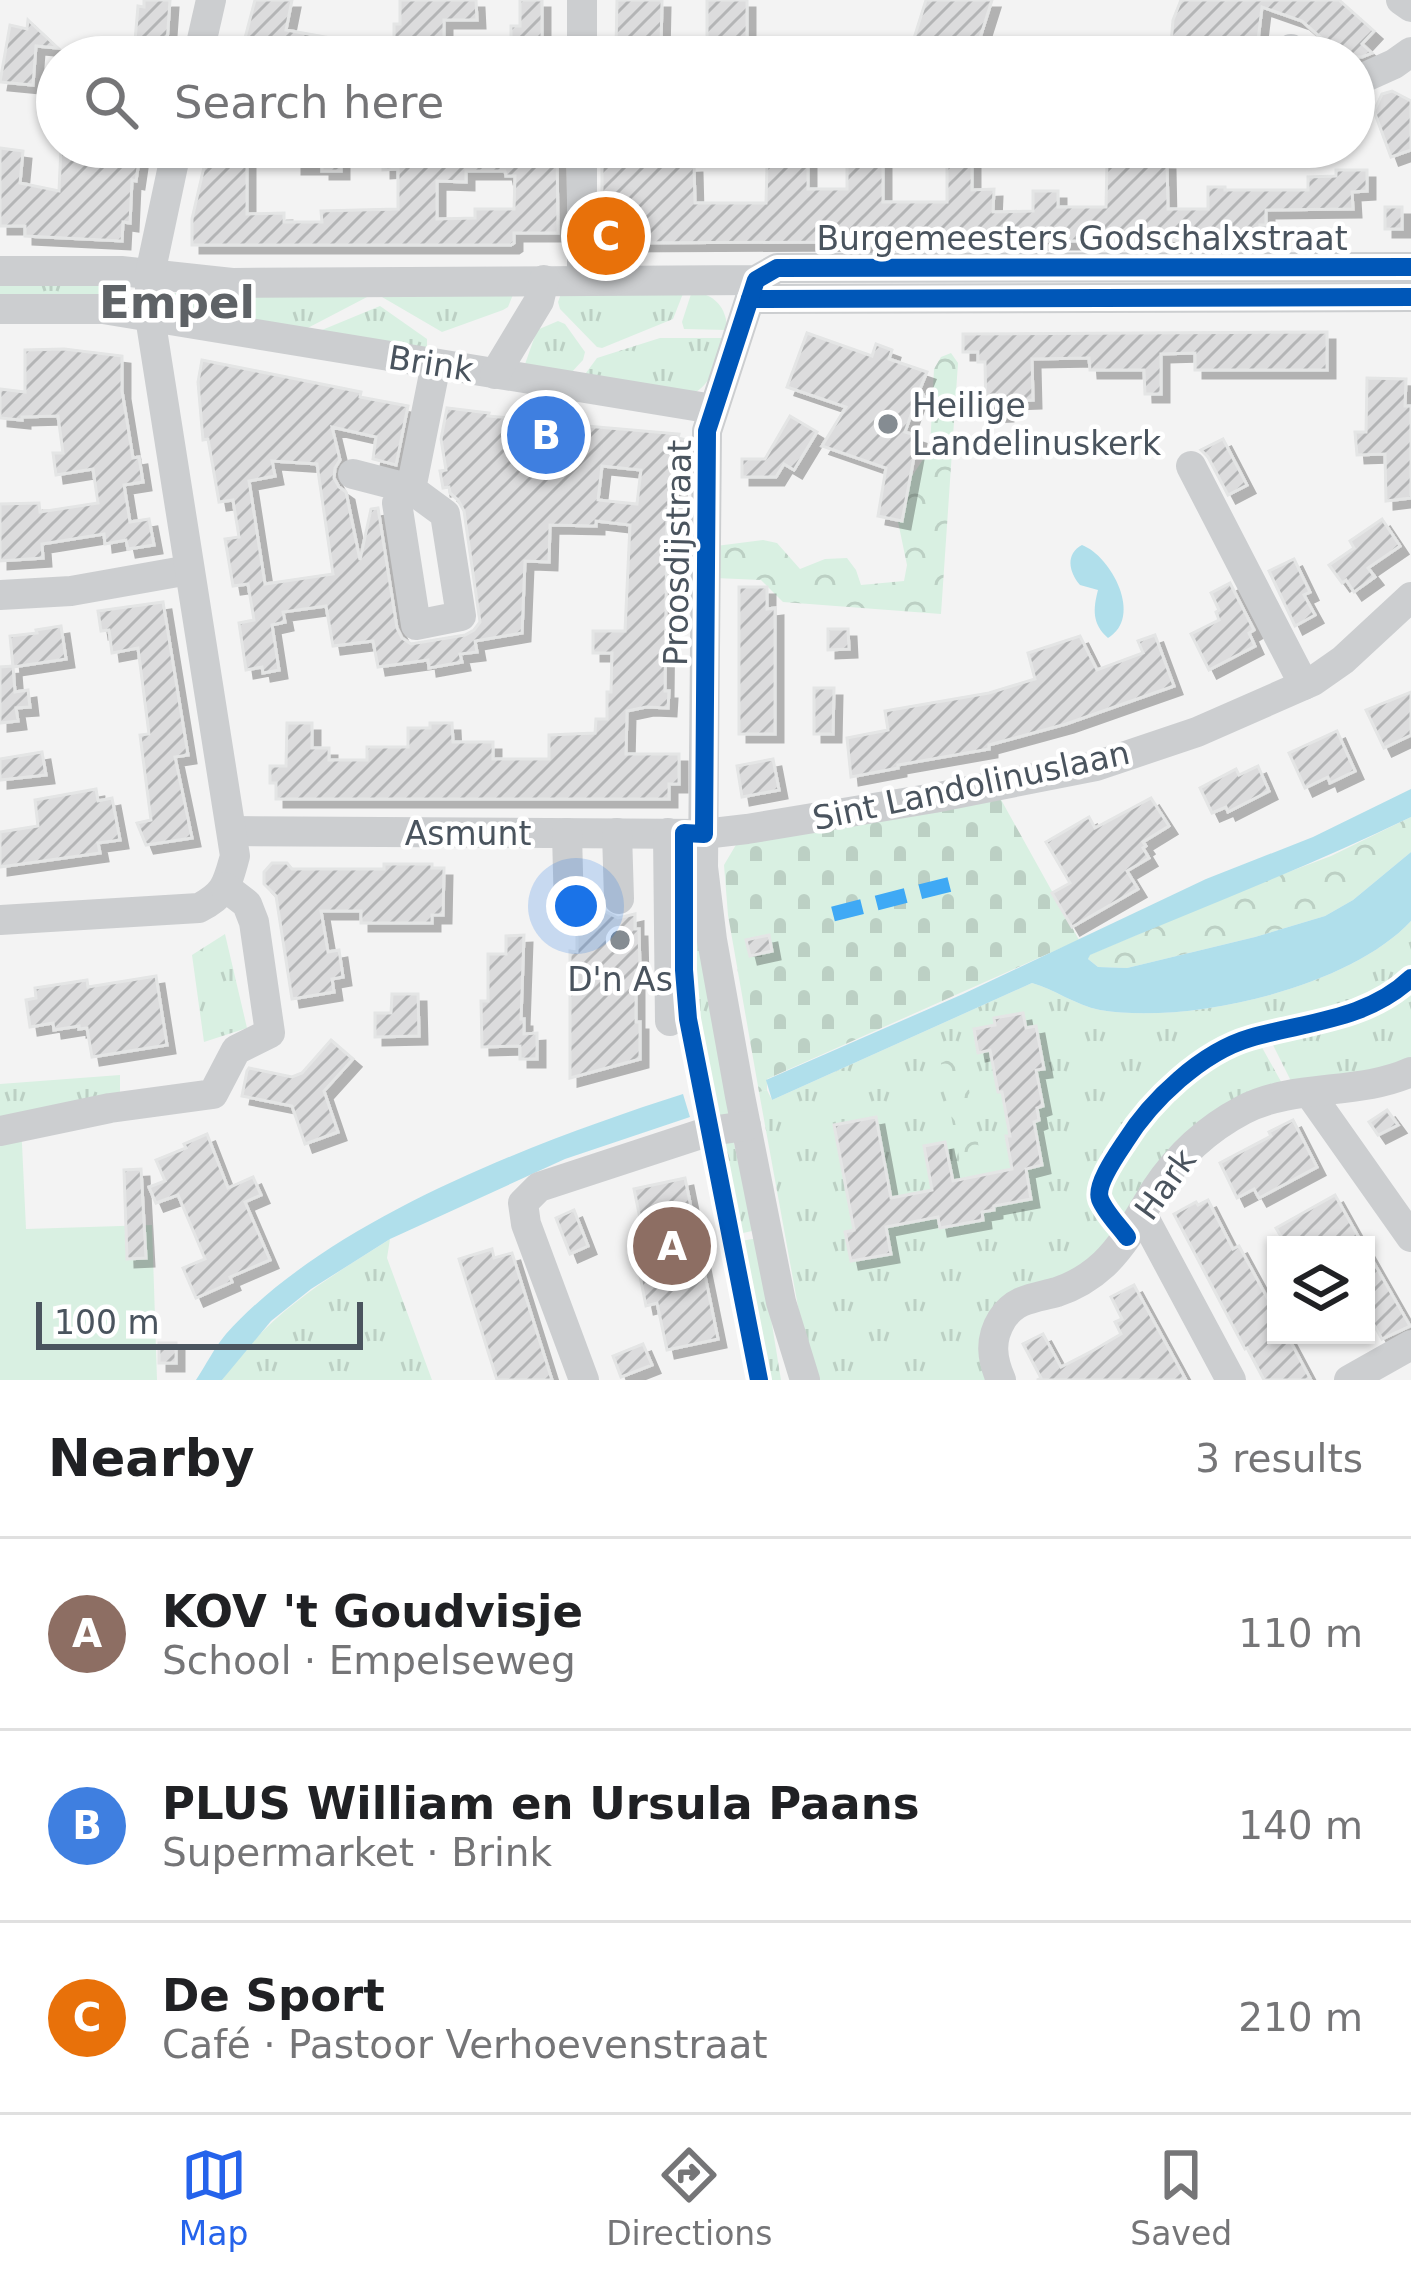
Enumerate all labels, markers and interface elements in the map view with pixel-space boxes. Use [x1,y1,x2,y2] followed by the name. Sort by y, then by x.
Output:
[36,36,1375,168] search box
[78,69,144,135] icon: search
[174,76,444,129] text: Search here
[567,191,645,281] pin: C
[816,219,1348,258] street label: Burgemeesters Godschalxstraat
[99,276,255,329] district label: Empel
[386,338,477,390] street label: Brink
[912,386,1162,463] place label: Heilige Landelinuskerk
[507,390,585,480] pin: B
[875,411,901,437] marker: Heilige Landelinuskerk
[656,440,699,666] street label: Proosdijstraat
[809,733,1133,838] street label: Sint Landolinuslaan
[405,814,531,853] street label: Asmunt
[546,876,606,936] your location
[607,927,633,953] marker: D'n As
[567,960,673,999] place label: D'n As
[1127,1141,1205,1227] street label: Hark
[633,1201,711,1291] pin: A
[1267,1236,1375,1344] map controls
[1267,1236,1375,1344] button: layers
[36,1296,363,1349] scale bar
[54,1303,160,1342] text: 100 m
[48,1429,255,1488] text: Nearby
[1195,1436,1363,1481] text: 3 results
[162,1585,583,1638] text: KOV 't Goudvisje
[72,1611,102,1656] text: A
[1238,1611,1363,1656] text: 110 m
[162,1638,576,1683] text: School · Empelseweg
[162,1777,920,1830] text: PLUS William en Ursula Paans
[72,1803,102,1848] text: B
[1238,1803,1363,1848] text: 140 m
[162,1830,552,1875] text: Supermarket · Brink
[162,1969,385,2022] text: De Sport
[73,1995,101,2040] text: C
[1238,1995,1363,2040] text: 210 m
[162,2022,768,2067] text: Café · Pastoor Verhoevenstraat
[179,2142,249,2253] tab: Map
[606,2142,772,2253] tab: Directions
[1130,2142,1232,2253] tab: Saved

